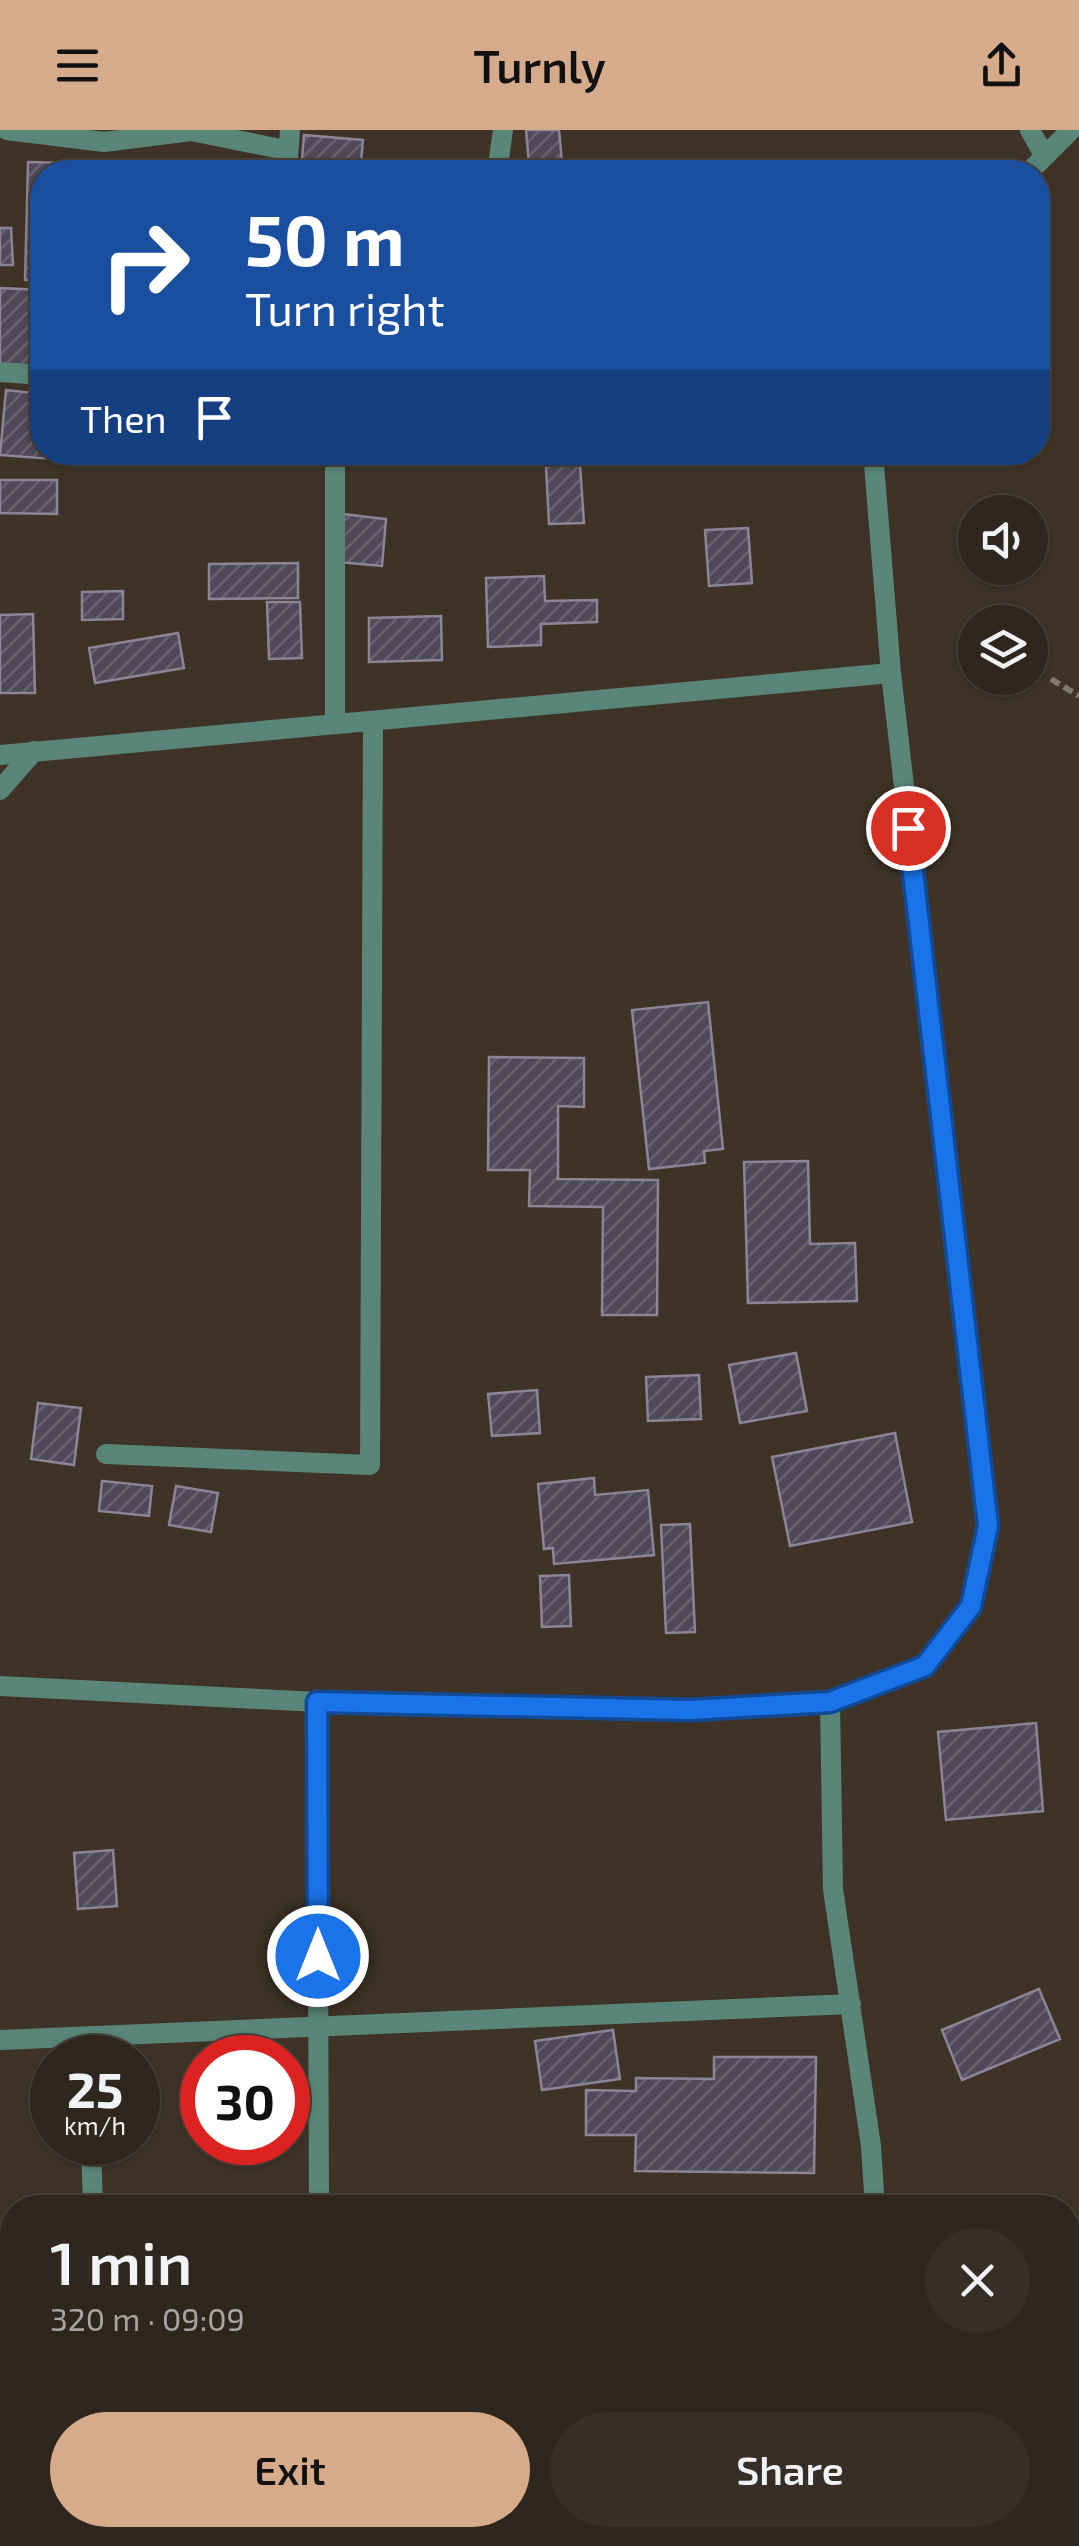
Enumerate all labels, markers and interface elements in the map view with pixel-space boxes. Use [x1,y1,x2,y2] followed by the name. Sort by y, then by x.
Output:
[50,38,105,93] icon: menu
[473,38,606,92] text: Turnly
[974,38,1029,93] icon: share
[245,196,405,280] text: 50 m
[80,200,210,330] icon: right
[245,281,445,335] text: Turn right
[187,390,242,445] icon: arrive
[80,395,167,441] text: Then
[958,495,1048,695] map controls
[958,495,1048,585] button: sound
[958,605,1048,695] button: layers
[866,786,951,871] pin
[881,801,936,856] icon: arrive
[266,1904,370,2008] position arrow
[180,2035,310,2165] speed limit sign: 30
[67,2058,123,2118] text: 25
[64,2110,126,2140] text: km/h
[50,2225,192,2297] text: 1 min
[925,2228,1030,2333] button: close
[50,2299,245,2337] text: 320 m · 09:09
[50,2412,530,2527] button: Exit
[550,2412,1030,2527] button: Share

